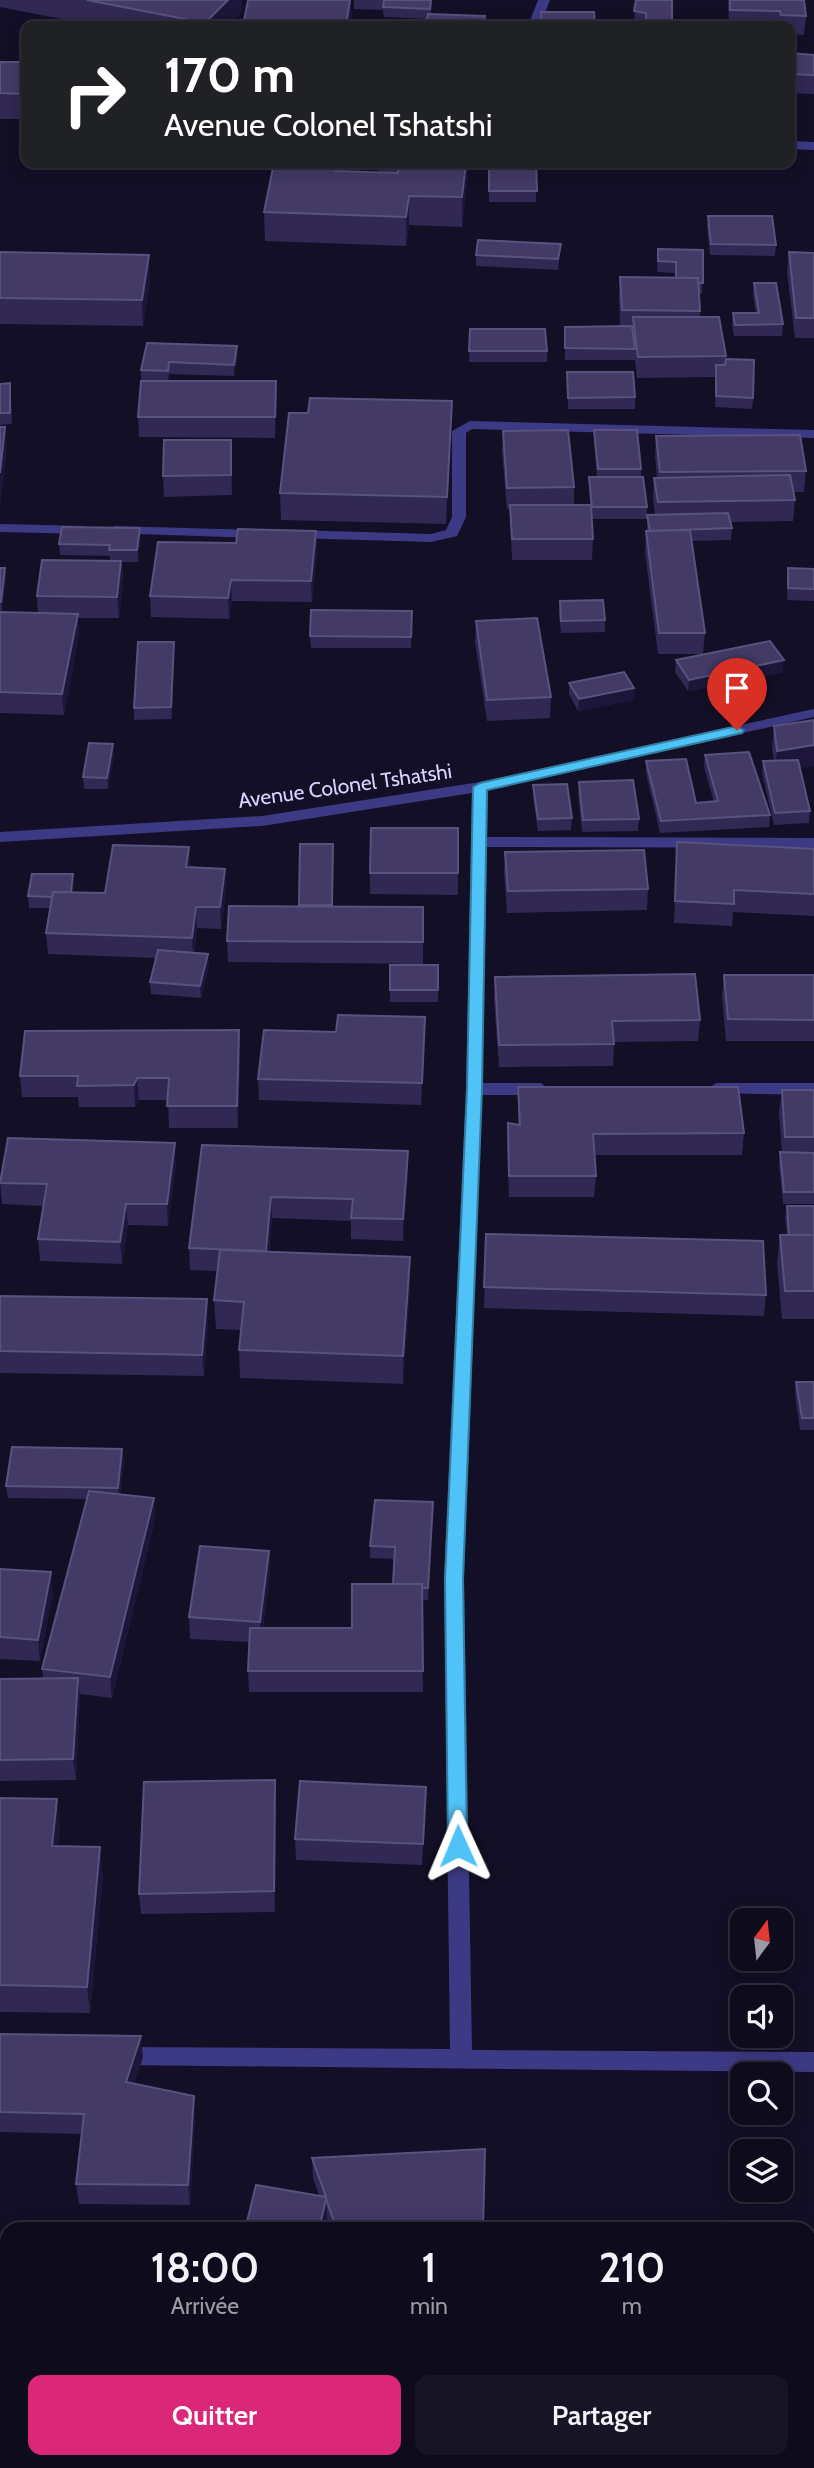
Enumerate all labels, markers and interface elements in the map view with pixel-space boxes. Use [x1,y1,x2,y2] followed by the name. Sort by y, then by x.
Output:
[164,45,295,104] text: 170 m
[49,49,140,140] icon: right
[164,105,493,144] text: Avenue Colonel Tshatshi
[707,658,767,730] pin
[718,669,756,707] icon: arrive
[236,758,453,813] street label: Avenue Colonel Tshatshi
[421,1809,495,1883] position arrow
[730,1908,793,1970] north arrow
[730,1908,793,2202] map controls
[730,1985,793,2048] button: sound
[730,2062,793,2125] button: search
[730,2139,793,2202] button: layers
[151,2241,259,2293] text: 18:00
[421,2241,436,2293] text: 1
[599,2241,665,2293] text: 210
[171,2292,239,2320] text: Arrivée
[410,2292,448,2320] text: min
[622,2292,642,2320] text: m
[28,2375,401,2455] button: Quitter
[415,2375,788,2455] button: Partager

